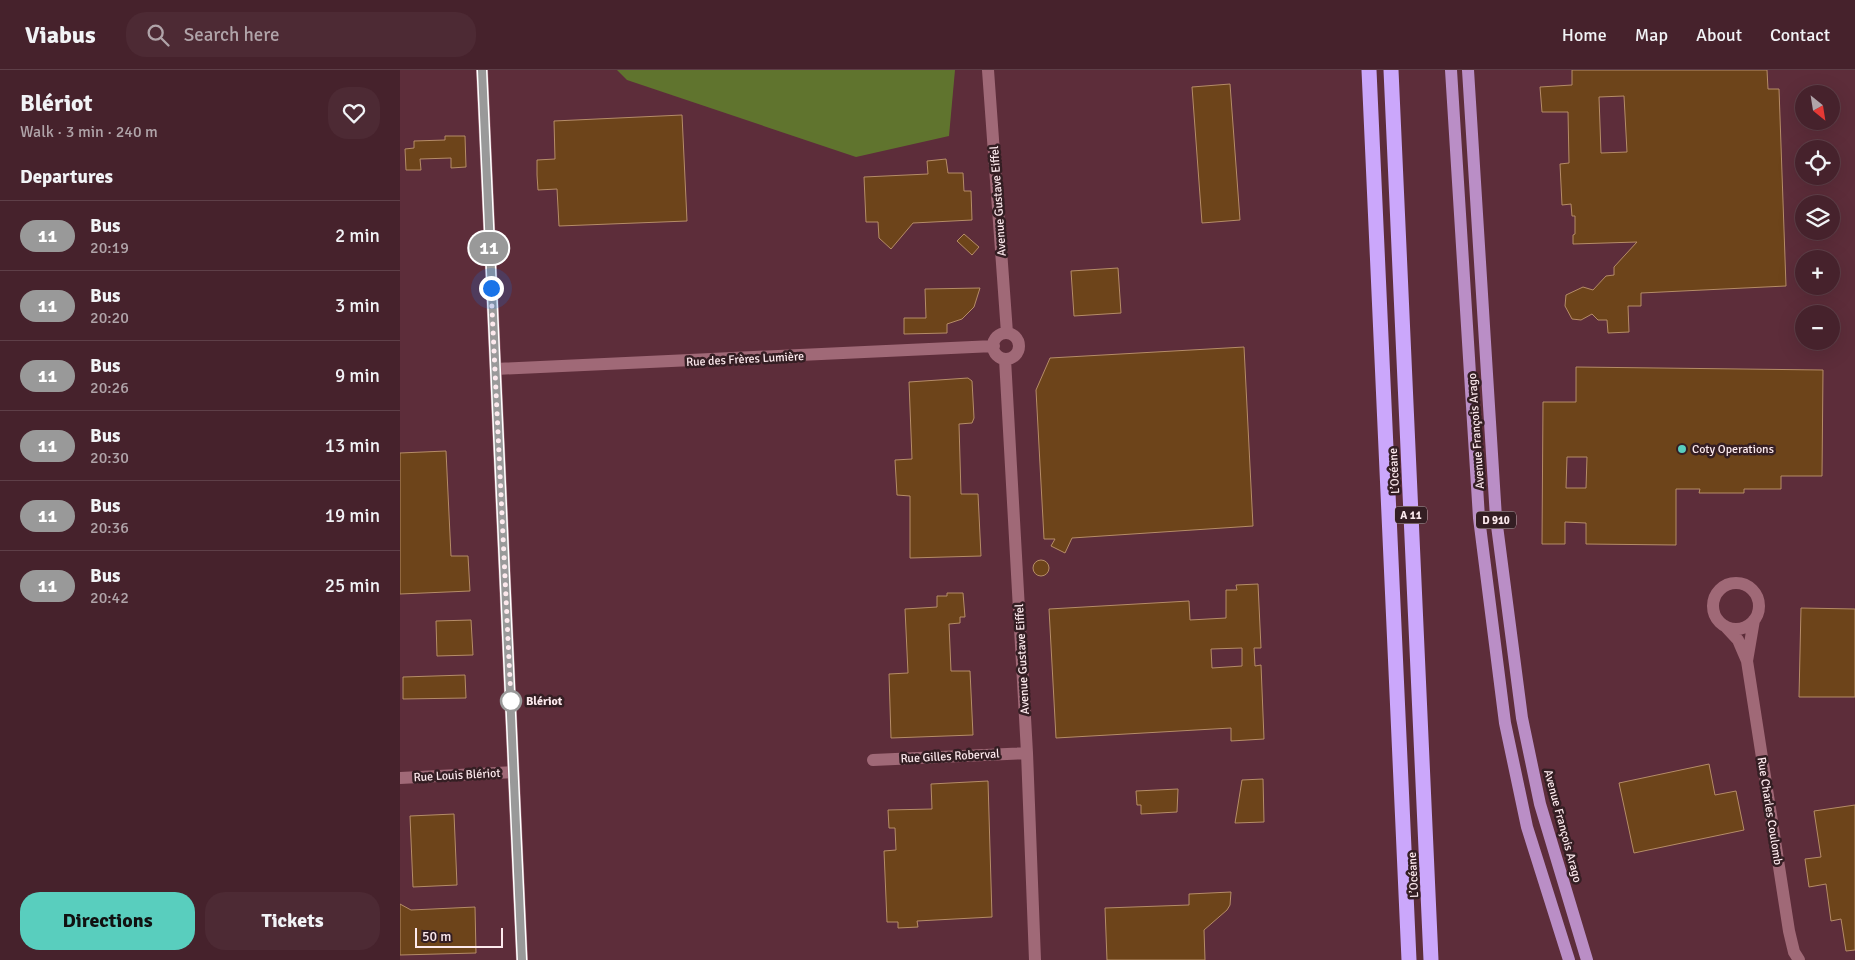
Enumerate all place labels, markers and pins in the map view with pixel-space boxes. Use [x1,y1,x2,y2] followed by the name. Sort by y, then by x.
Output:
[1692,442,1774,457] place label: Coty Operations
[1676,443,1688,455] marker: Coty Operations
[500,690,522,712] marker: Blériot
[526,694,563,709] place label: Blériot

